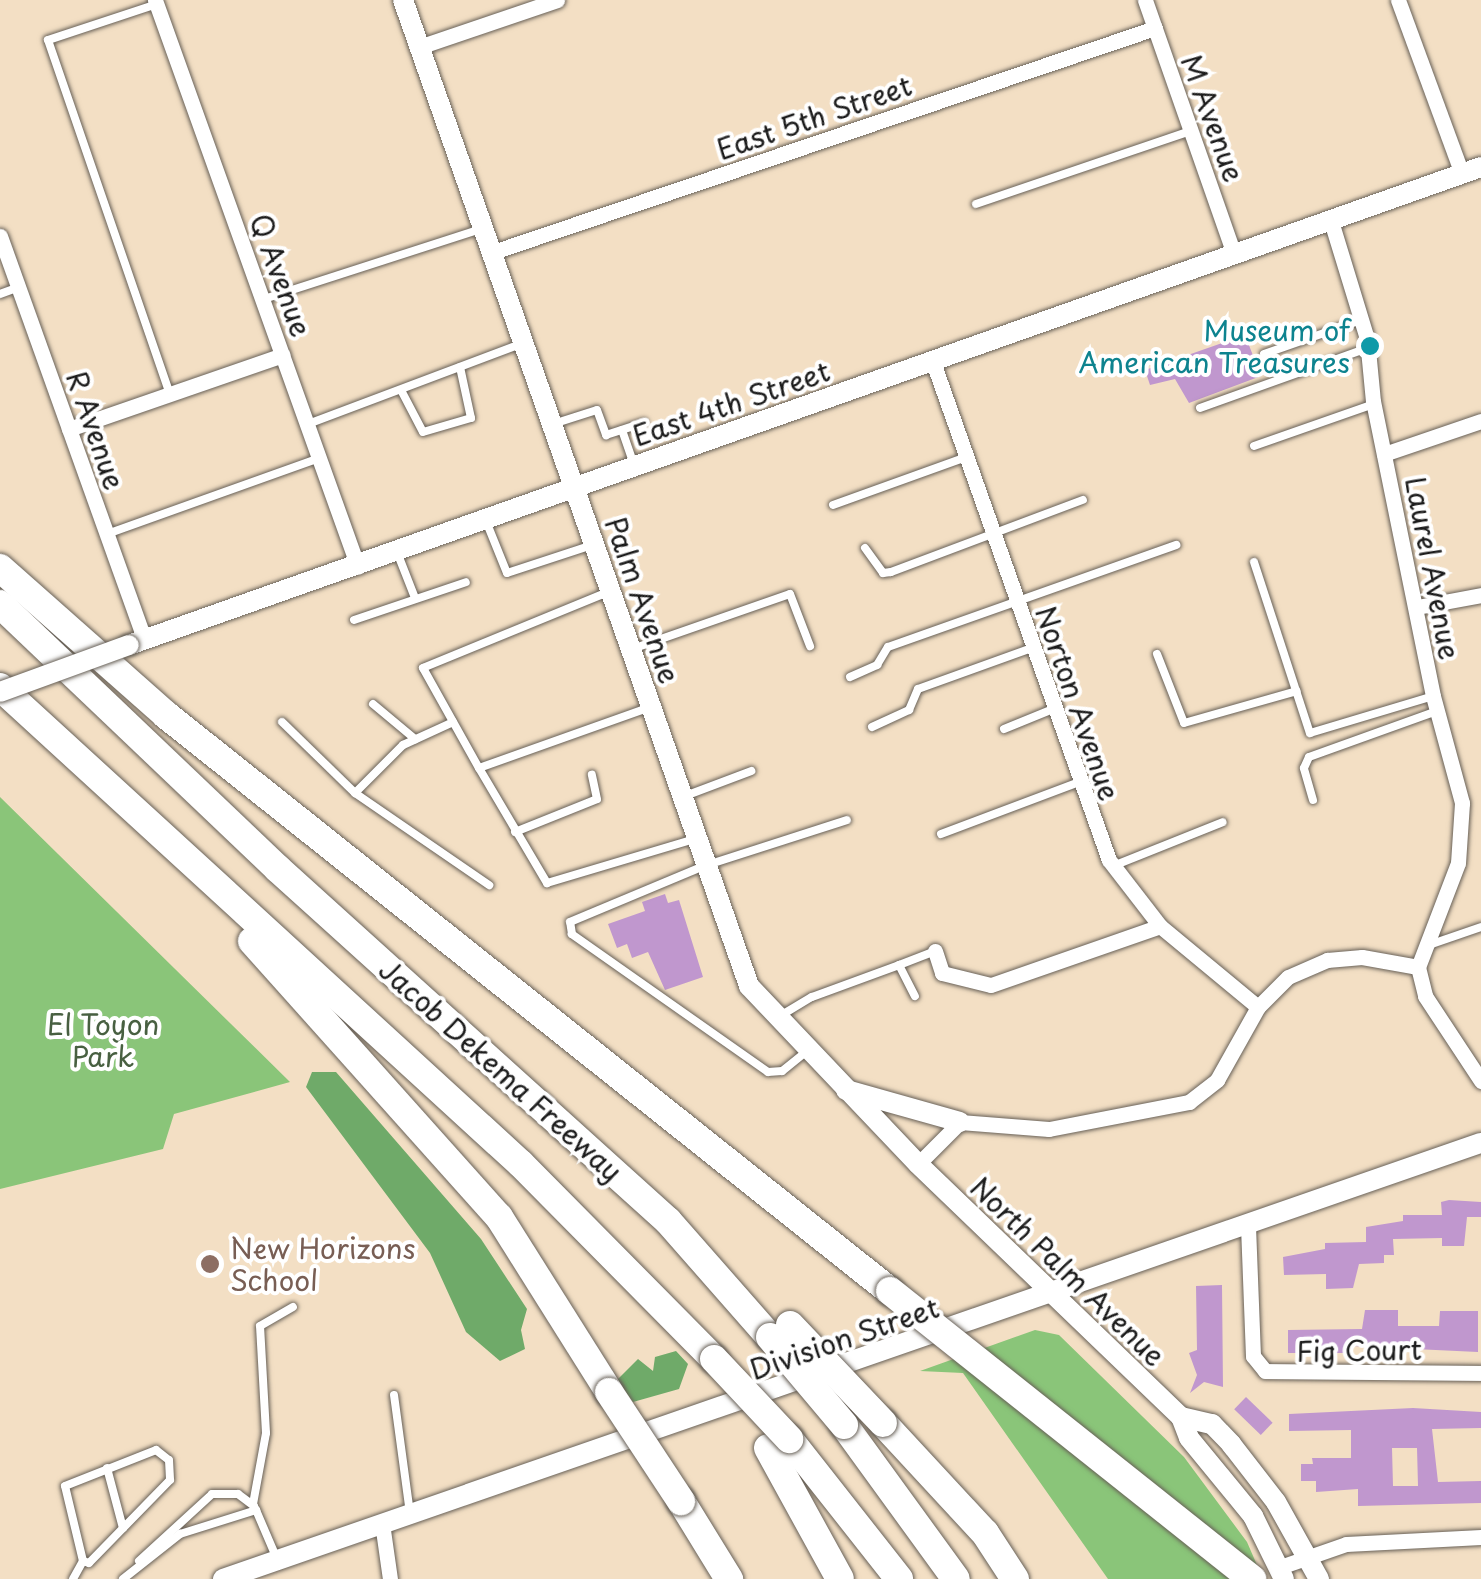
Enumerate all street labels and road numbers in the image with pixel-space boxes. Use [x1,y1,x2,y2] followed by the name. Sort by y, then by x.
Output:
[1175,51,1251,185] street label: M Avenue
[711,68,917,166] street label: East 5th Street
[243,209,319,341] street label: Q Avenue
[628,354,834,452] street label: East 4th Street
[60,365,132,495] street label: R Avenue
[1399,473,1467,663] street label: Laurel Avenue
[599,513,687,687] street label: Palm Avenue
[1030,603,1126,803] street label: Norton Avenue
[371,951,631,1189] street label: Jacob Dekema Freeway
[963,1169,1173,1373] street label: North Palm Avenue
[745,1290,943,1386] street label: Division Street
[1296,1332,1422,1368] street label: Fig Court

